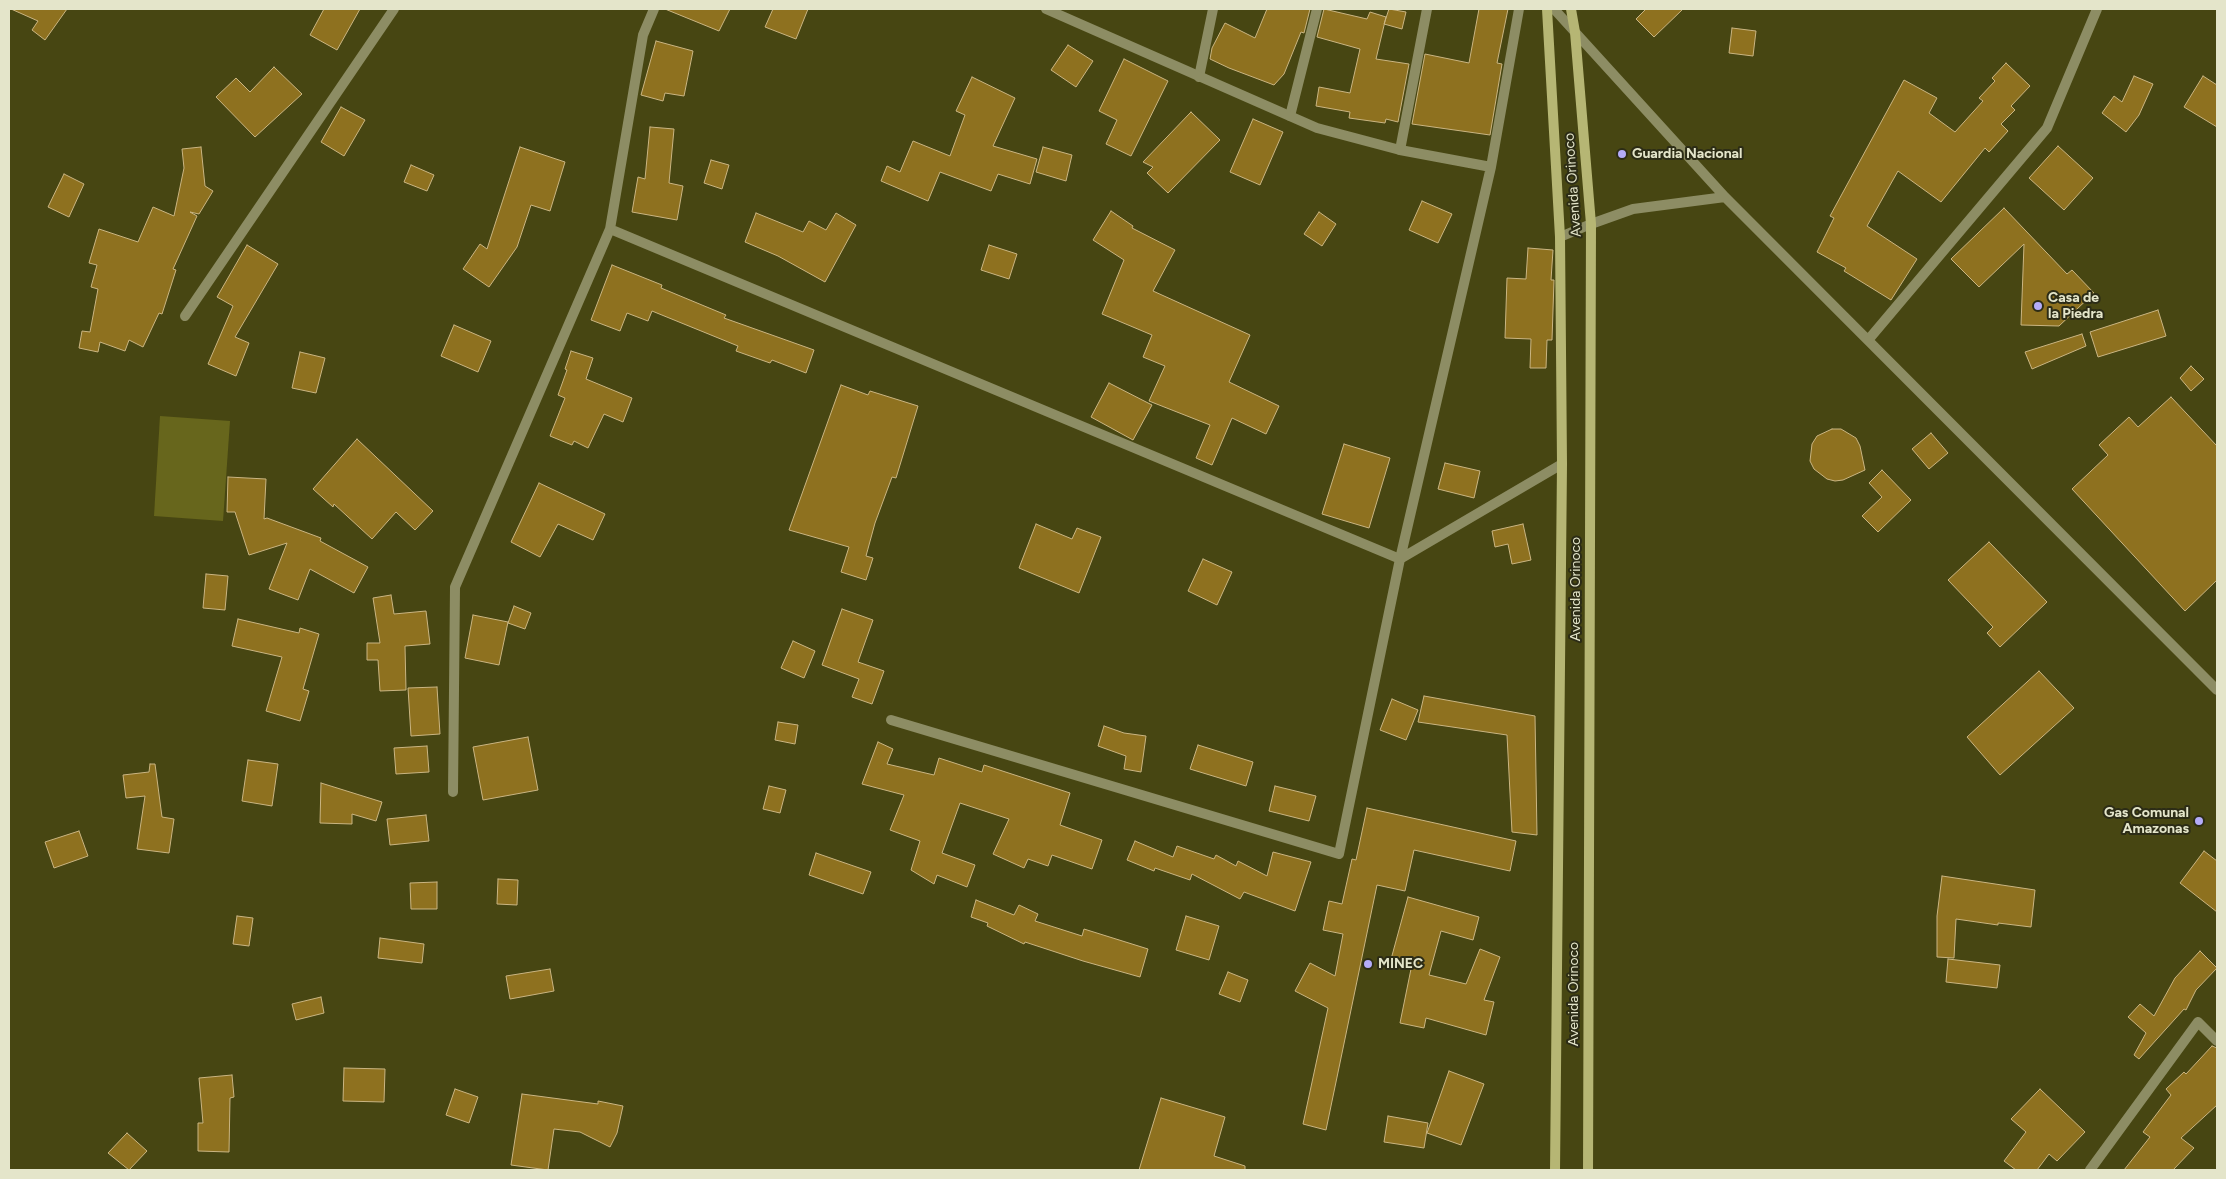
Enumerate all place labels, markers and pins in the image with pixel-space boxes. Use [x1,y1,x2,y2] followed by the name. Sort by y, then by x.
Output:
[1632,146,1743,162] place label: Guardia Nacional
[1616,148,1628,160] marker: Guardia Nacional
[2048,290,2103,322] place label: Casa de la Piedra
[2032,300,2044,312] marker: Casa de la Piedra
[2104,805,2189,838] place label: Gas Comunal Amazonas
[2193,815,2205,827] marker: Gas Comunal Amazonas
[1378,956,1423,972] place label: MINEC
[1362,958,1374,970] marker: MINEC

